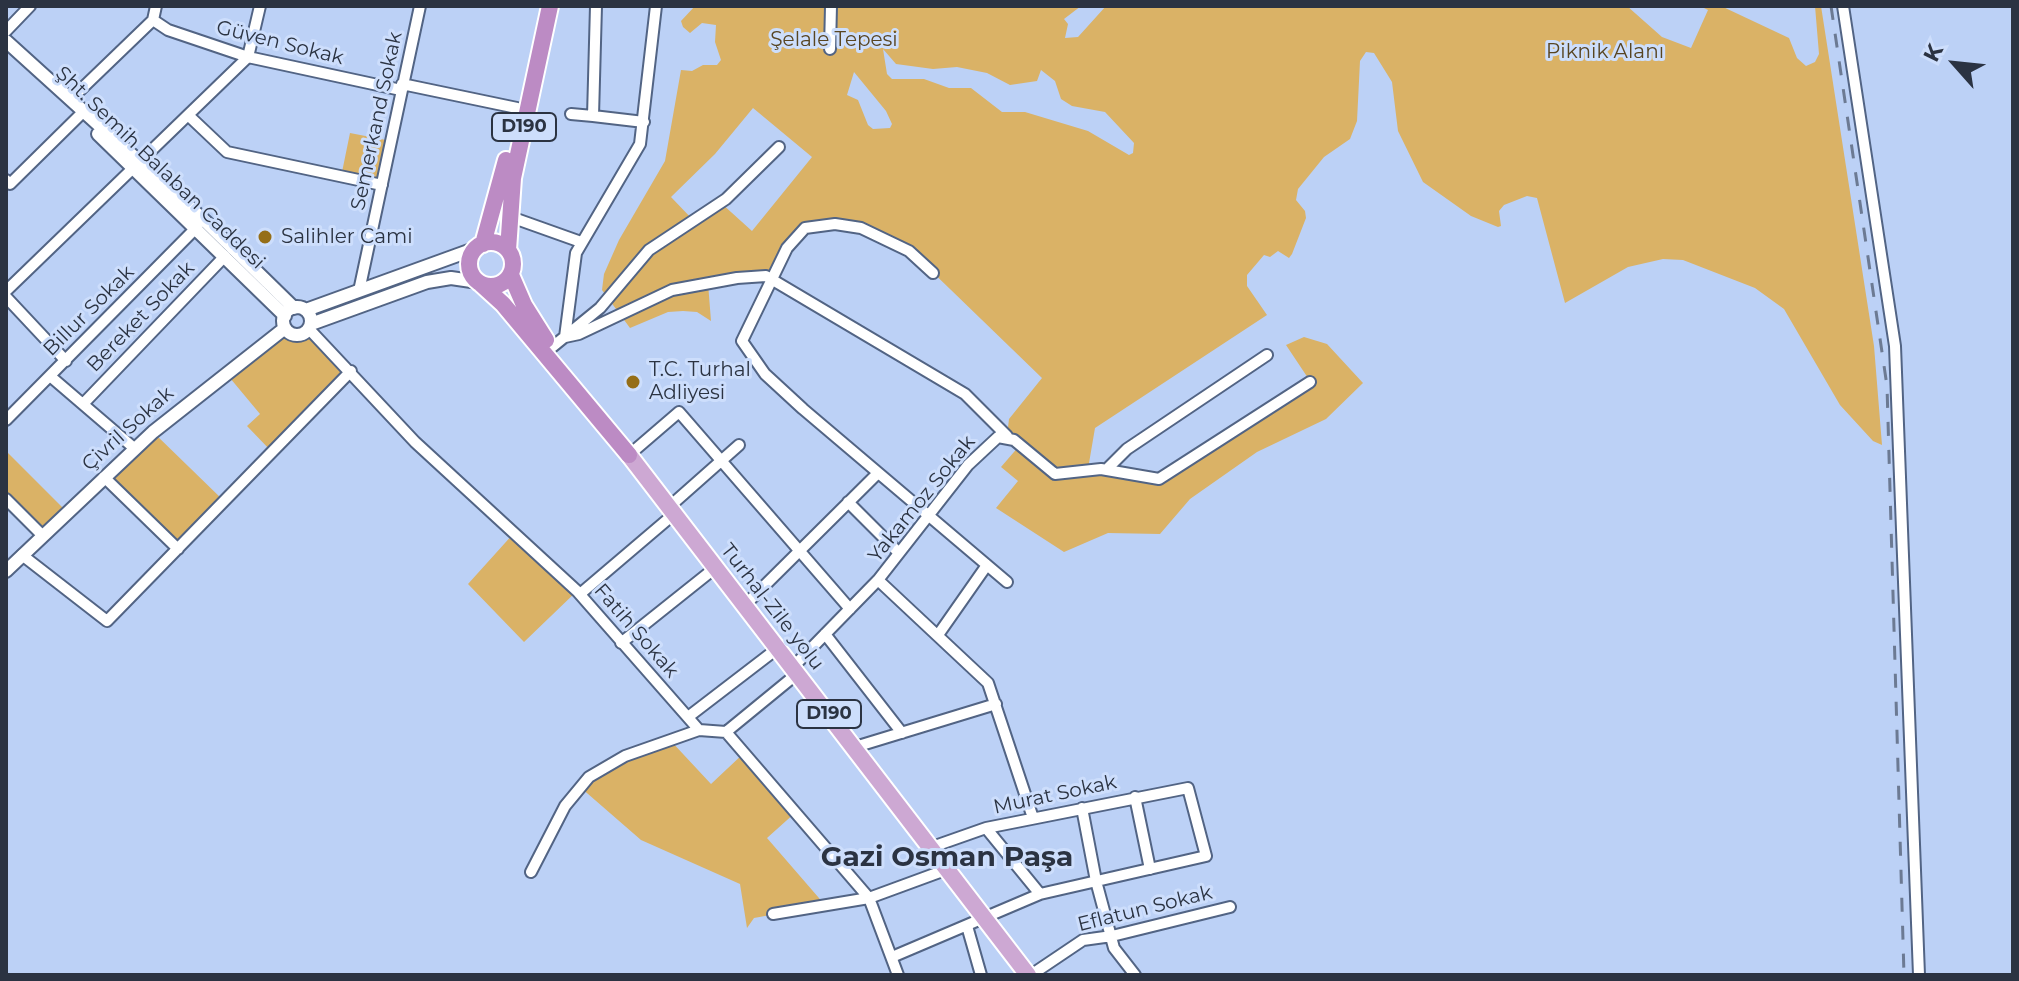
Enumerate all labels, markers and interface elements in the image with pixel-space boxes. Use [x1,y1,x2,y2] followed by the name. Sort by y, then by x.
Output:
[214,16,346,70] street label: Güven Sokak
[1915,24,1995,104] north arrow
[770,28,898,52] park label: Şelale Tepesi
[346,30,408,212] street label: Semerkand Sokak
[1917,39,1949,66] text: K
[1546,40,1664,64] park label: Piknik Alanı
[50,62,270,274] street label: Şht. Semih Balaban Caddesi
[492,113,556,141] road number: D190
[281,225,413,249] place label: Salihler Cami
[256,228,274,246] marker: Salihler Cami
[82,257,200,377] street label: Bereket Sokak
[39,261,139,361] street label: Billur Sokak
[649,358,751,405] place label: T.C. Turhal Adliyesi
[624,373,642,391] marker: T.C. Turhal Adliyesi
[77,382,179,476] street label: Çivril Sokak
[864,431,980,567] street label: Yakamoz Sokak
[715,539,829,675] street label: Turhal-Zile yolu
[589,579,683,683] street label: Fatih Sokak
[797,700,861,728] road number: D190
[991,770,1119,820] street label: Murat Sokak
[821,841,1073,875] district label: Gazi Osman Paşa
[1075,881,1215,937] street label: Eflatun Sokak

